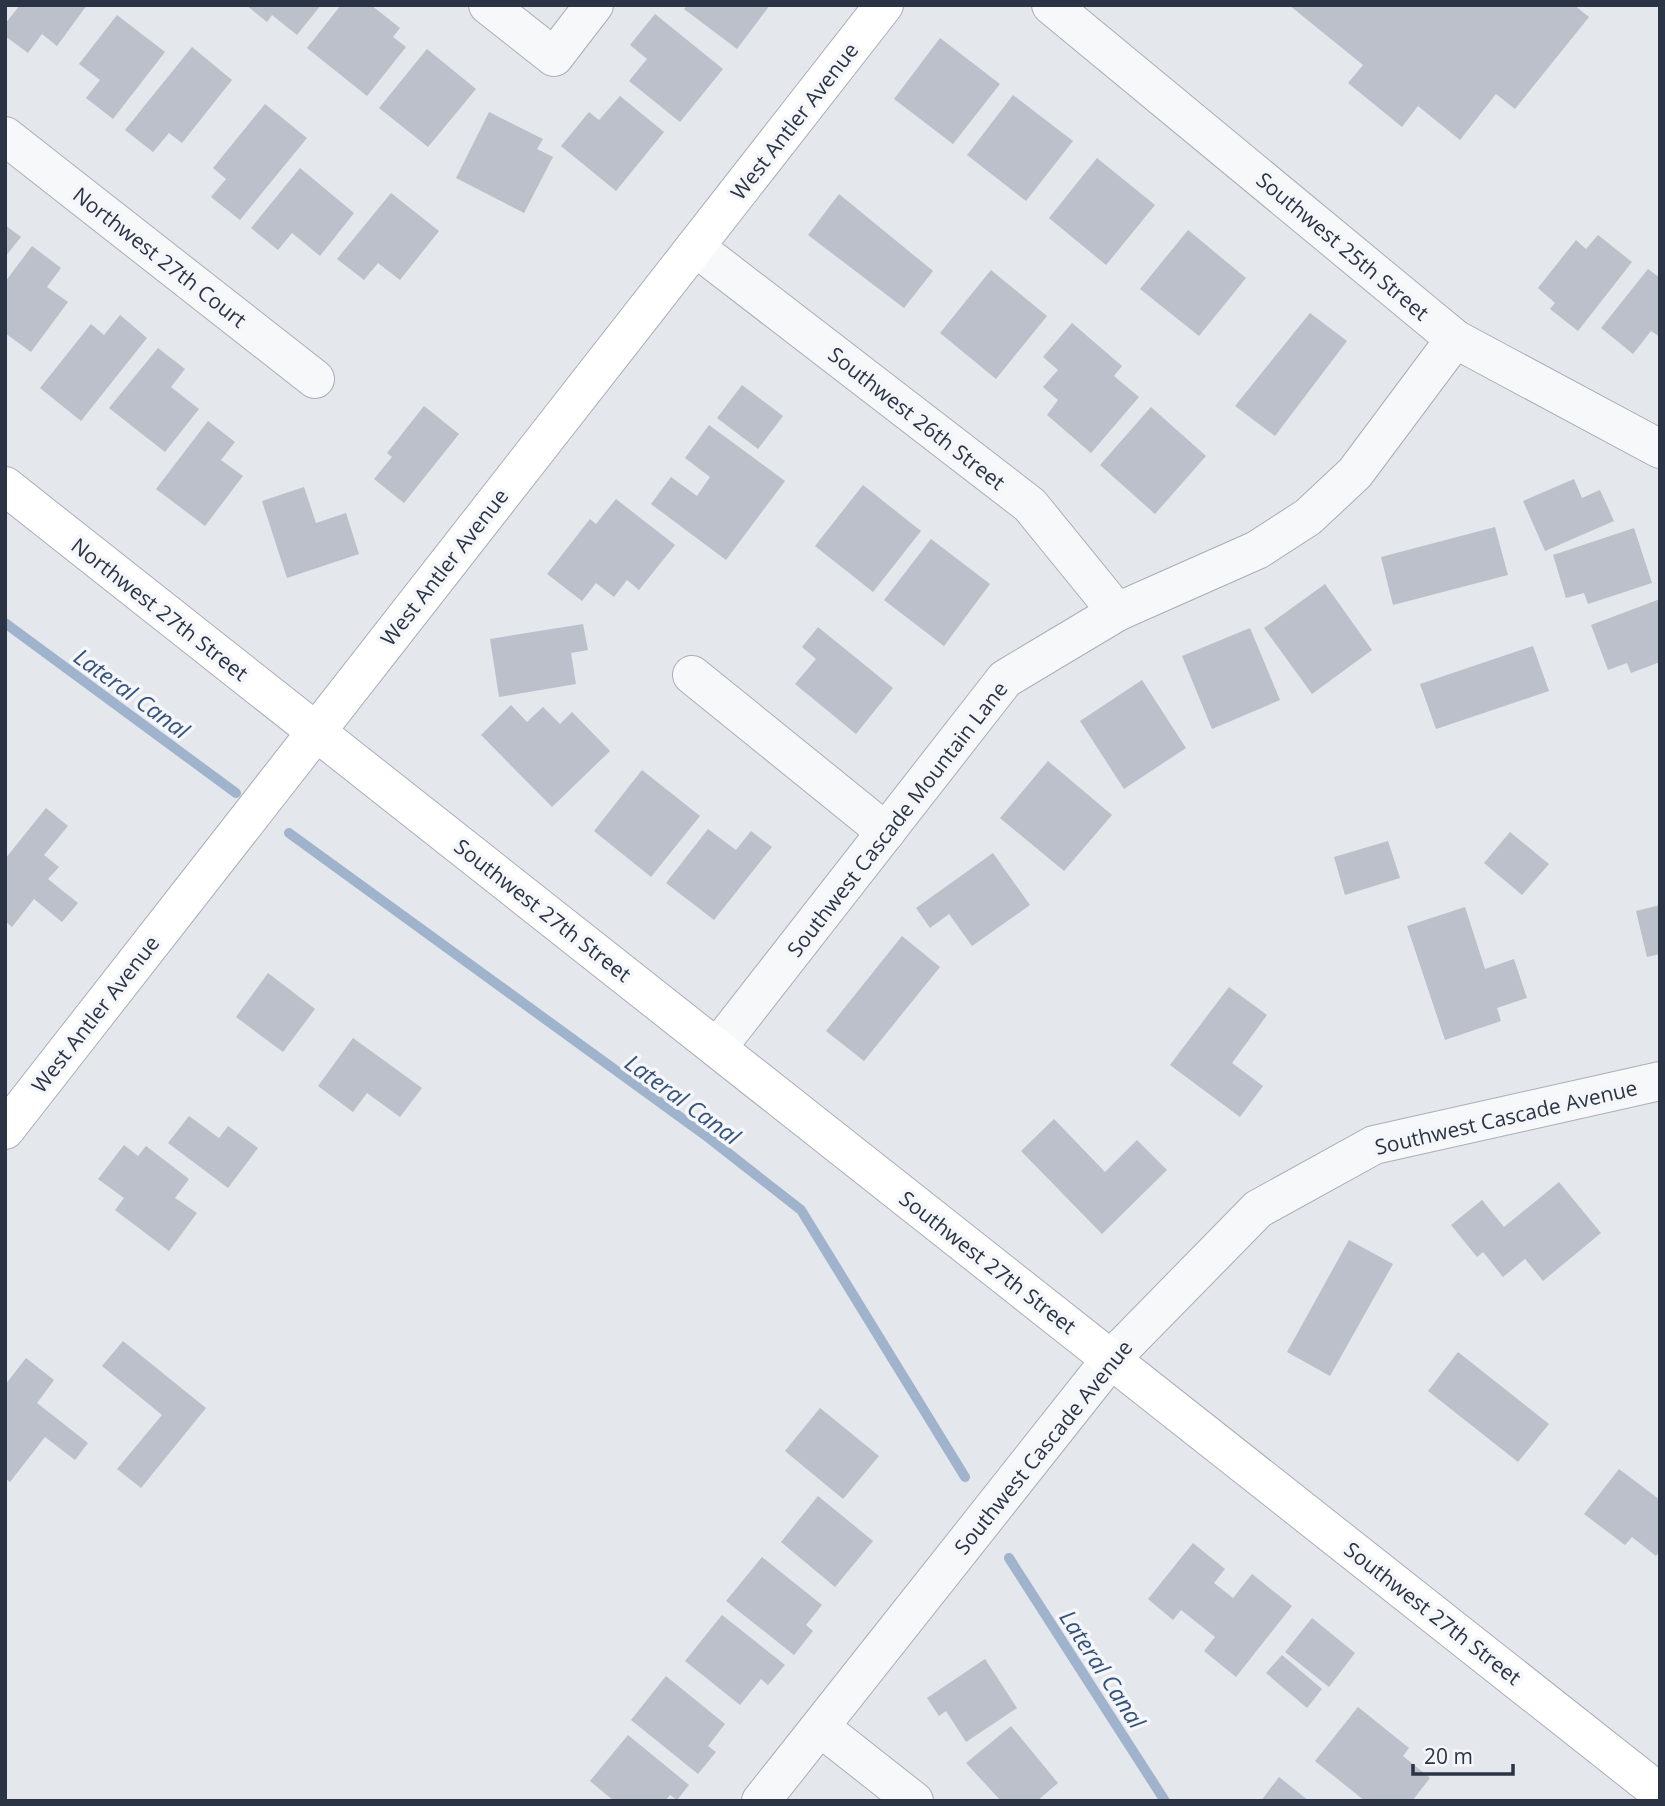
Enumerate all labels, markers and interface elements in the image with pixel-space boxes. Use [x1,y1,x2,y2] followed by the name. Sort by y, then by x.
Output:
[724,37,864,205] street label: West Antler Avenue
[1251,166,1435,326] street label: Southwest 25th Street
[67,180,253,334] street label: Northwest 27th Court
[823,340,1011,496] street label: Southwest 26th Street
[374,483,514,651] street label: West Antler Avenue
[66,531,254,687] street label: Northwest 27th Street
[68,640,197,746] water label: Lateral Canal
[781,675,1013,963] street label: Southwest Cascade Mountain Lane
[449,832,637,988] street label: Southwest 27th Street
[25,930,165,1098] street label: West Antler Avenue
[619,1046,748,1152] water label: Lateral Canal
[1372,1073,1640,1161] street label: Southwest Cascade Avenue
[894,1184,1082,1340] street label: Southwest 27th Street
[948,1334,1138,1560] street label: Southwest Cascade Avenue
[1339,1535,1527,1691] street label: Southwest 27th Street
[1053,1603,1154,1736] water label: Lateral Canal
[1413,1732,1513,1776] scale bar
[1424,1742,1473,1770] text: 20 m

